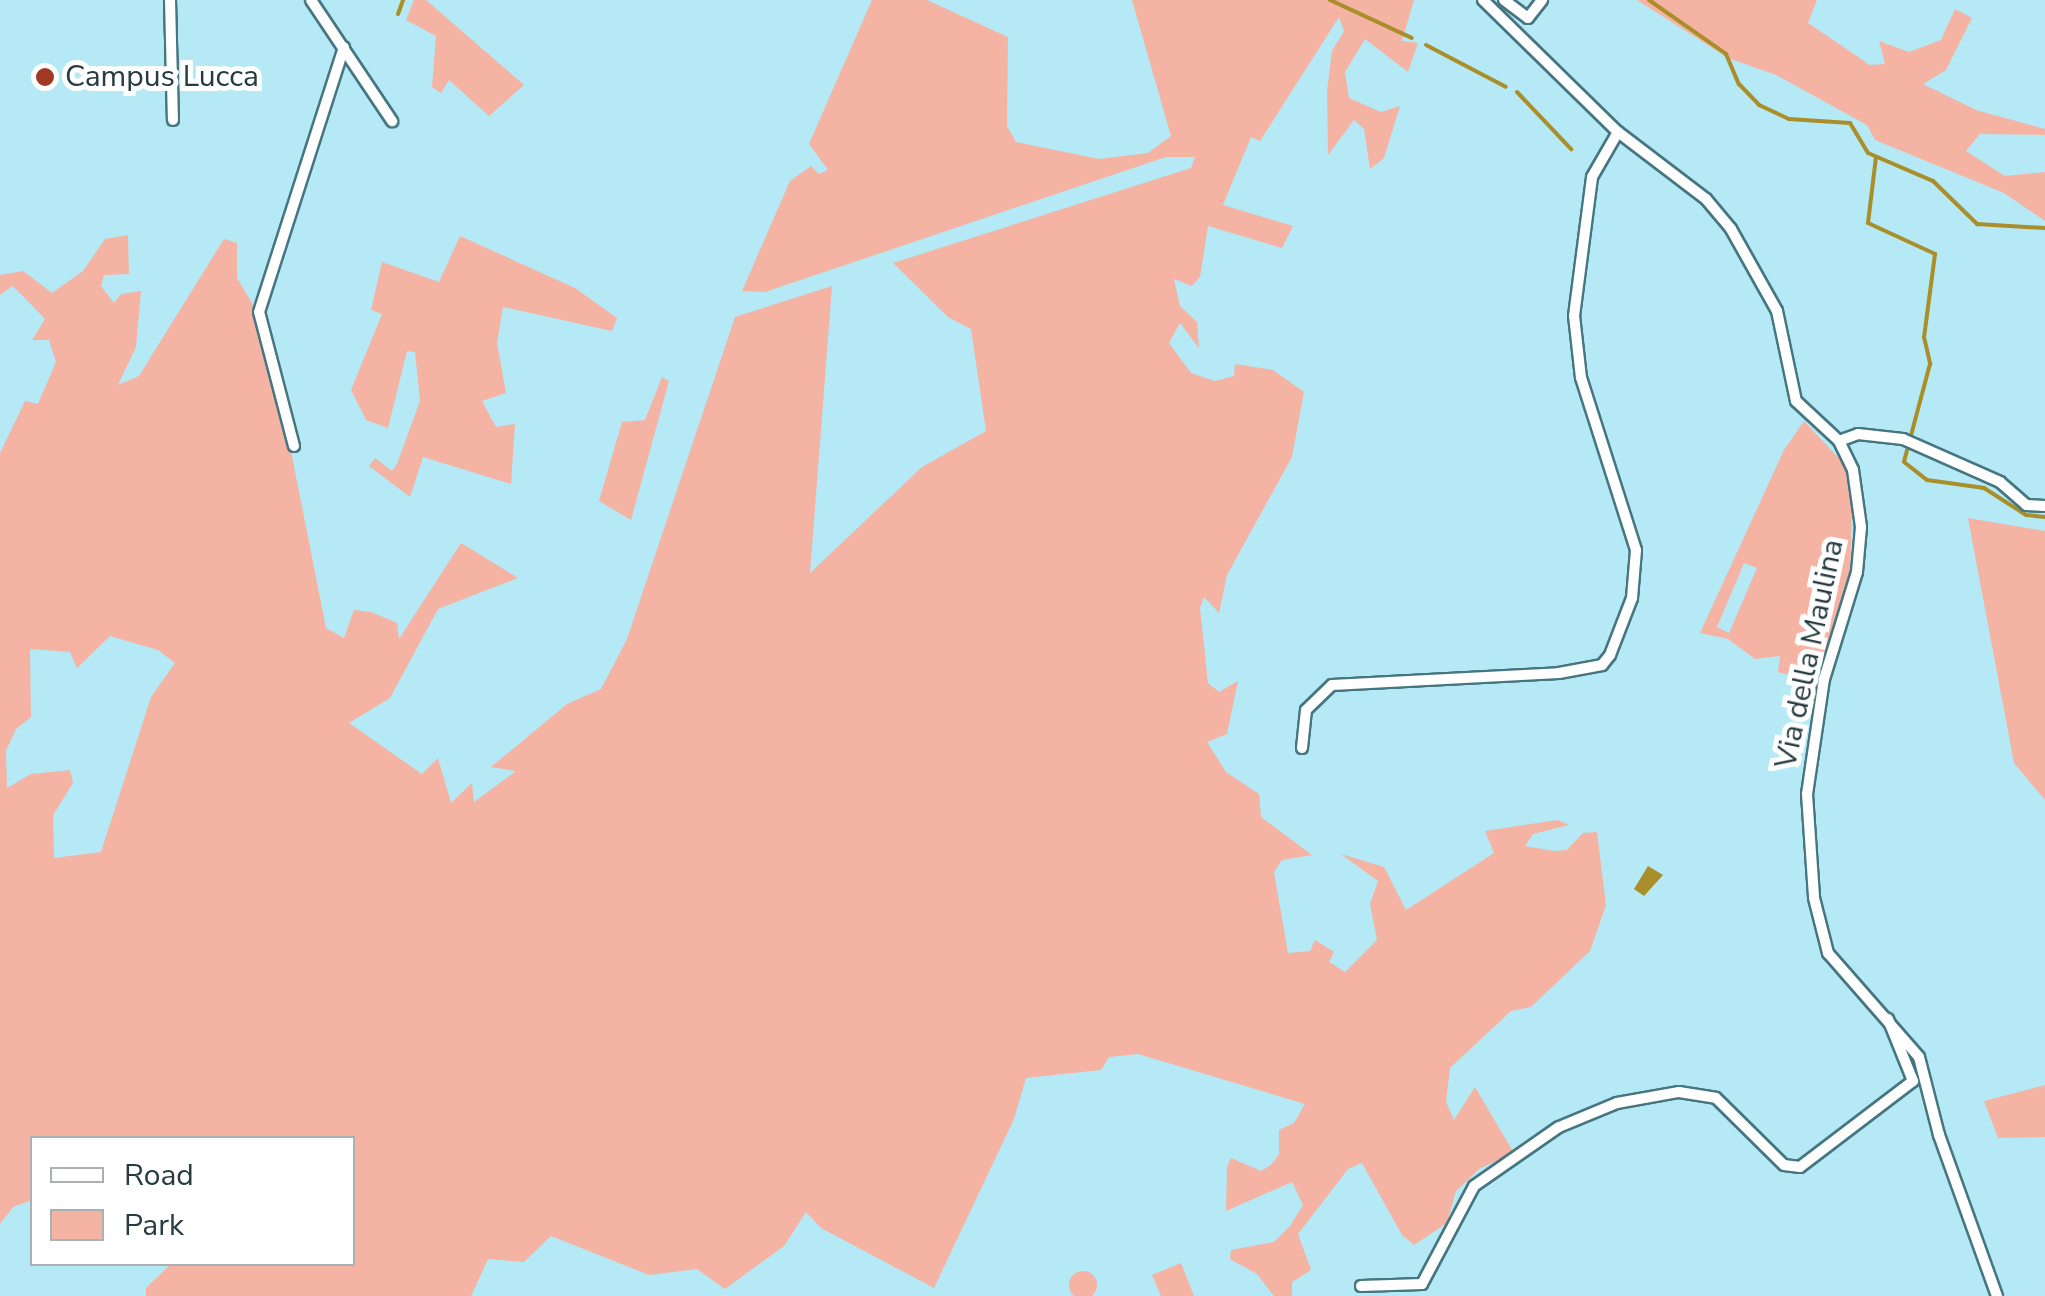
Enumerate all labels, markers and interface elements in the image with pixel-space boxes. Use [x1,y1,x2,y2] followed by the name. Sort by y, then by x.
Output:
[65,59,259,95] place label: Campus Lucca
[34,66,56,88] marker: Campus Lucca
[1768,536,1852,772] street label: Via della Maulina
[30,1136,355,1266] legend
[124,1155,194,1196] text: Road
[124,1205,184,1246] text: Park

